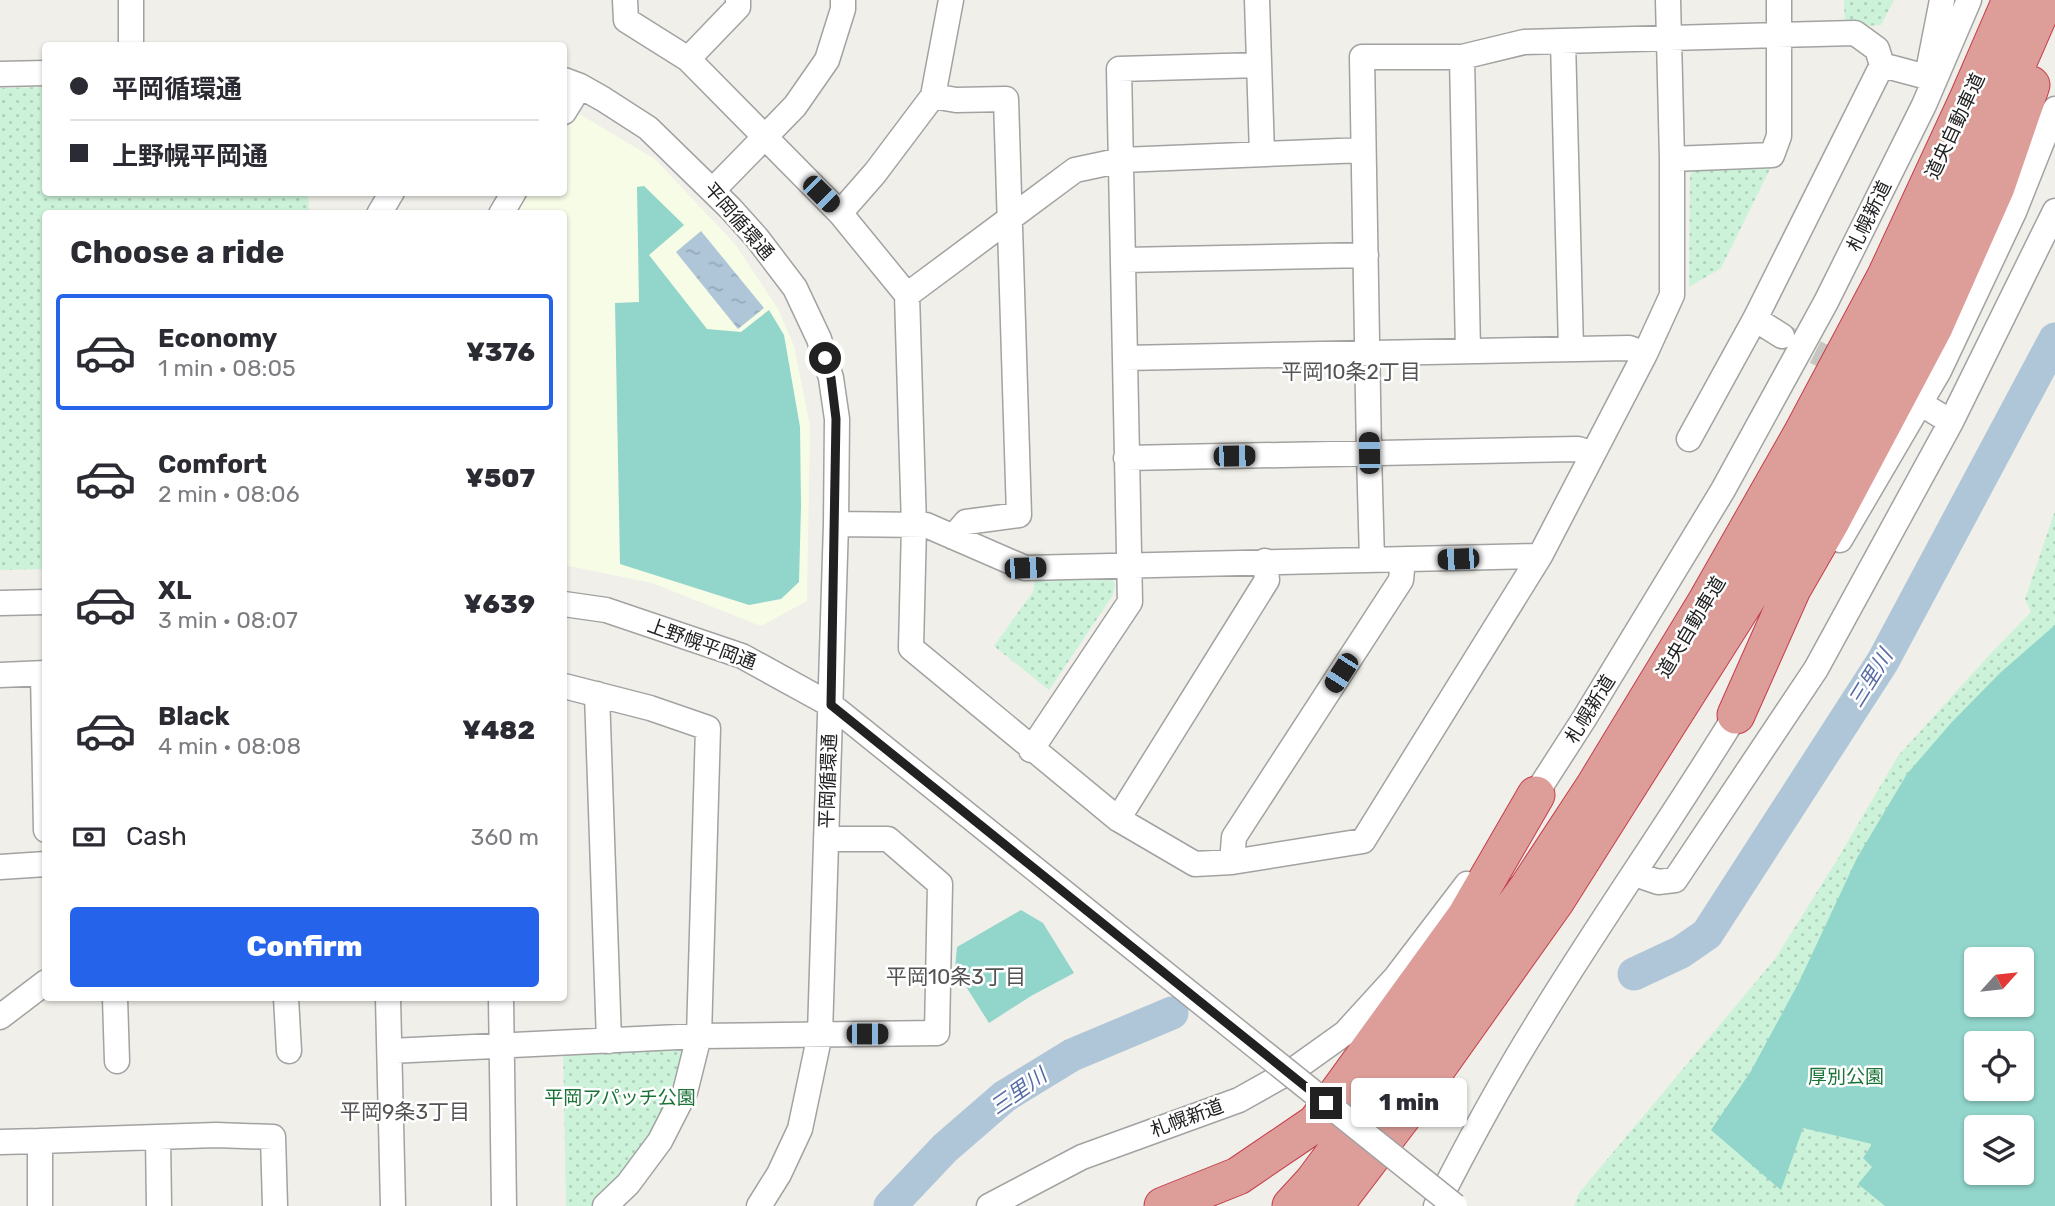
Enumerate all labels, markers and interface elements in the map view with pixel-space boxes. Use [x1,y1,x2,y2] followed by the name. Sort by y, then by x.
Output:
[1920,69,1990,183] street label: 道央自動車道
[112,74,242,105] text: 平岡循環通
[112,141,268,172] text: 上野幌平岡通
[799,172,844,216] car
[1842,177,1896,255] street label: 札幌新道
[699,178,779,264] street label: 平岡循環通
[70,233,284,271] text: Choose a ride
[74,321,137,384] icon: car
[158,323,277,354] text: Economy
[466,337,535,368] text: ¥376
[809,342,841,374] route start
[158,354,296,382] text: 1 min · 08:05
[1281,359,1421,384] district label: 平岡10条2丁目
[1359,432,1380,474] car
[1213,445,1256,467] car
[74,447,137,510] icon: car
[158,449,267,480] text: Comfort
[465,463,535,494] text: ¥507
[158,480,300,508] text: 2 min · 08:06
[1437,548,1480,570] car
[1004,557,1047,579] car
[1652,572,1730,682] street label: 道央自動車道
[74,573,137,636] icon: car
[158,575,191,606] text: XL
[464,589,535,620] text: ¥639
[158,606,298,634] text: 3 min · 08:07
[644,614,760,674] street label: 上野幌平岡通
[1843,643,1898,711] water label: 三里川
[1321,650,1362,696] car
[1560,671,1620,747] street label: 札幌新道
[74,699,137,762] icon: car
[158,701,230,732] text: Black
[462,715,535,746] text: ¥482
[158,732,301,760] text: 4 min · 08:08
[815,733,841,829] street label: 平岡循環通
[70,818,108,856] icon: cash
[126,821,187,852] text: Cash
[471,823,539,851] text: 360 m
[70,907,539,987] button: Confirm
[1964,947,2034,1017] north arrow
[1964,947,2034,1185] map controls
[886,964,1026,989] district label: 平岡10条3丁目
[847,1024,889,1045] car
[1964,1031,2034,1101] button: locate
[985,1062,1053,1119] water label: 三里川
[1808,1065,1884,1088] park label: 厚別公園
[1350,1078,1466,1128] callout: 1 min
[544,1086,696,1109] park label: 平岡アパッチ公園
[1310,1087,1342,1119] route end
[1379,1088,1439,1116] text: 1 min
[1147,1094,1227,1142] street label: 札幌新道
[340,1099,470,1124] district label: 平岡9条3丁目
[1964,1115,2034,1185] button: layers

